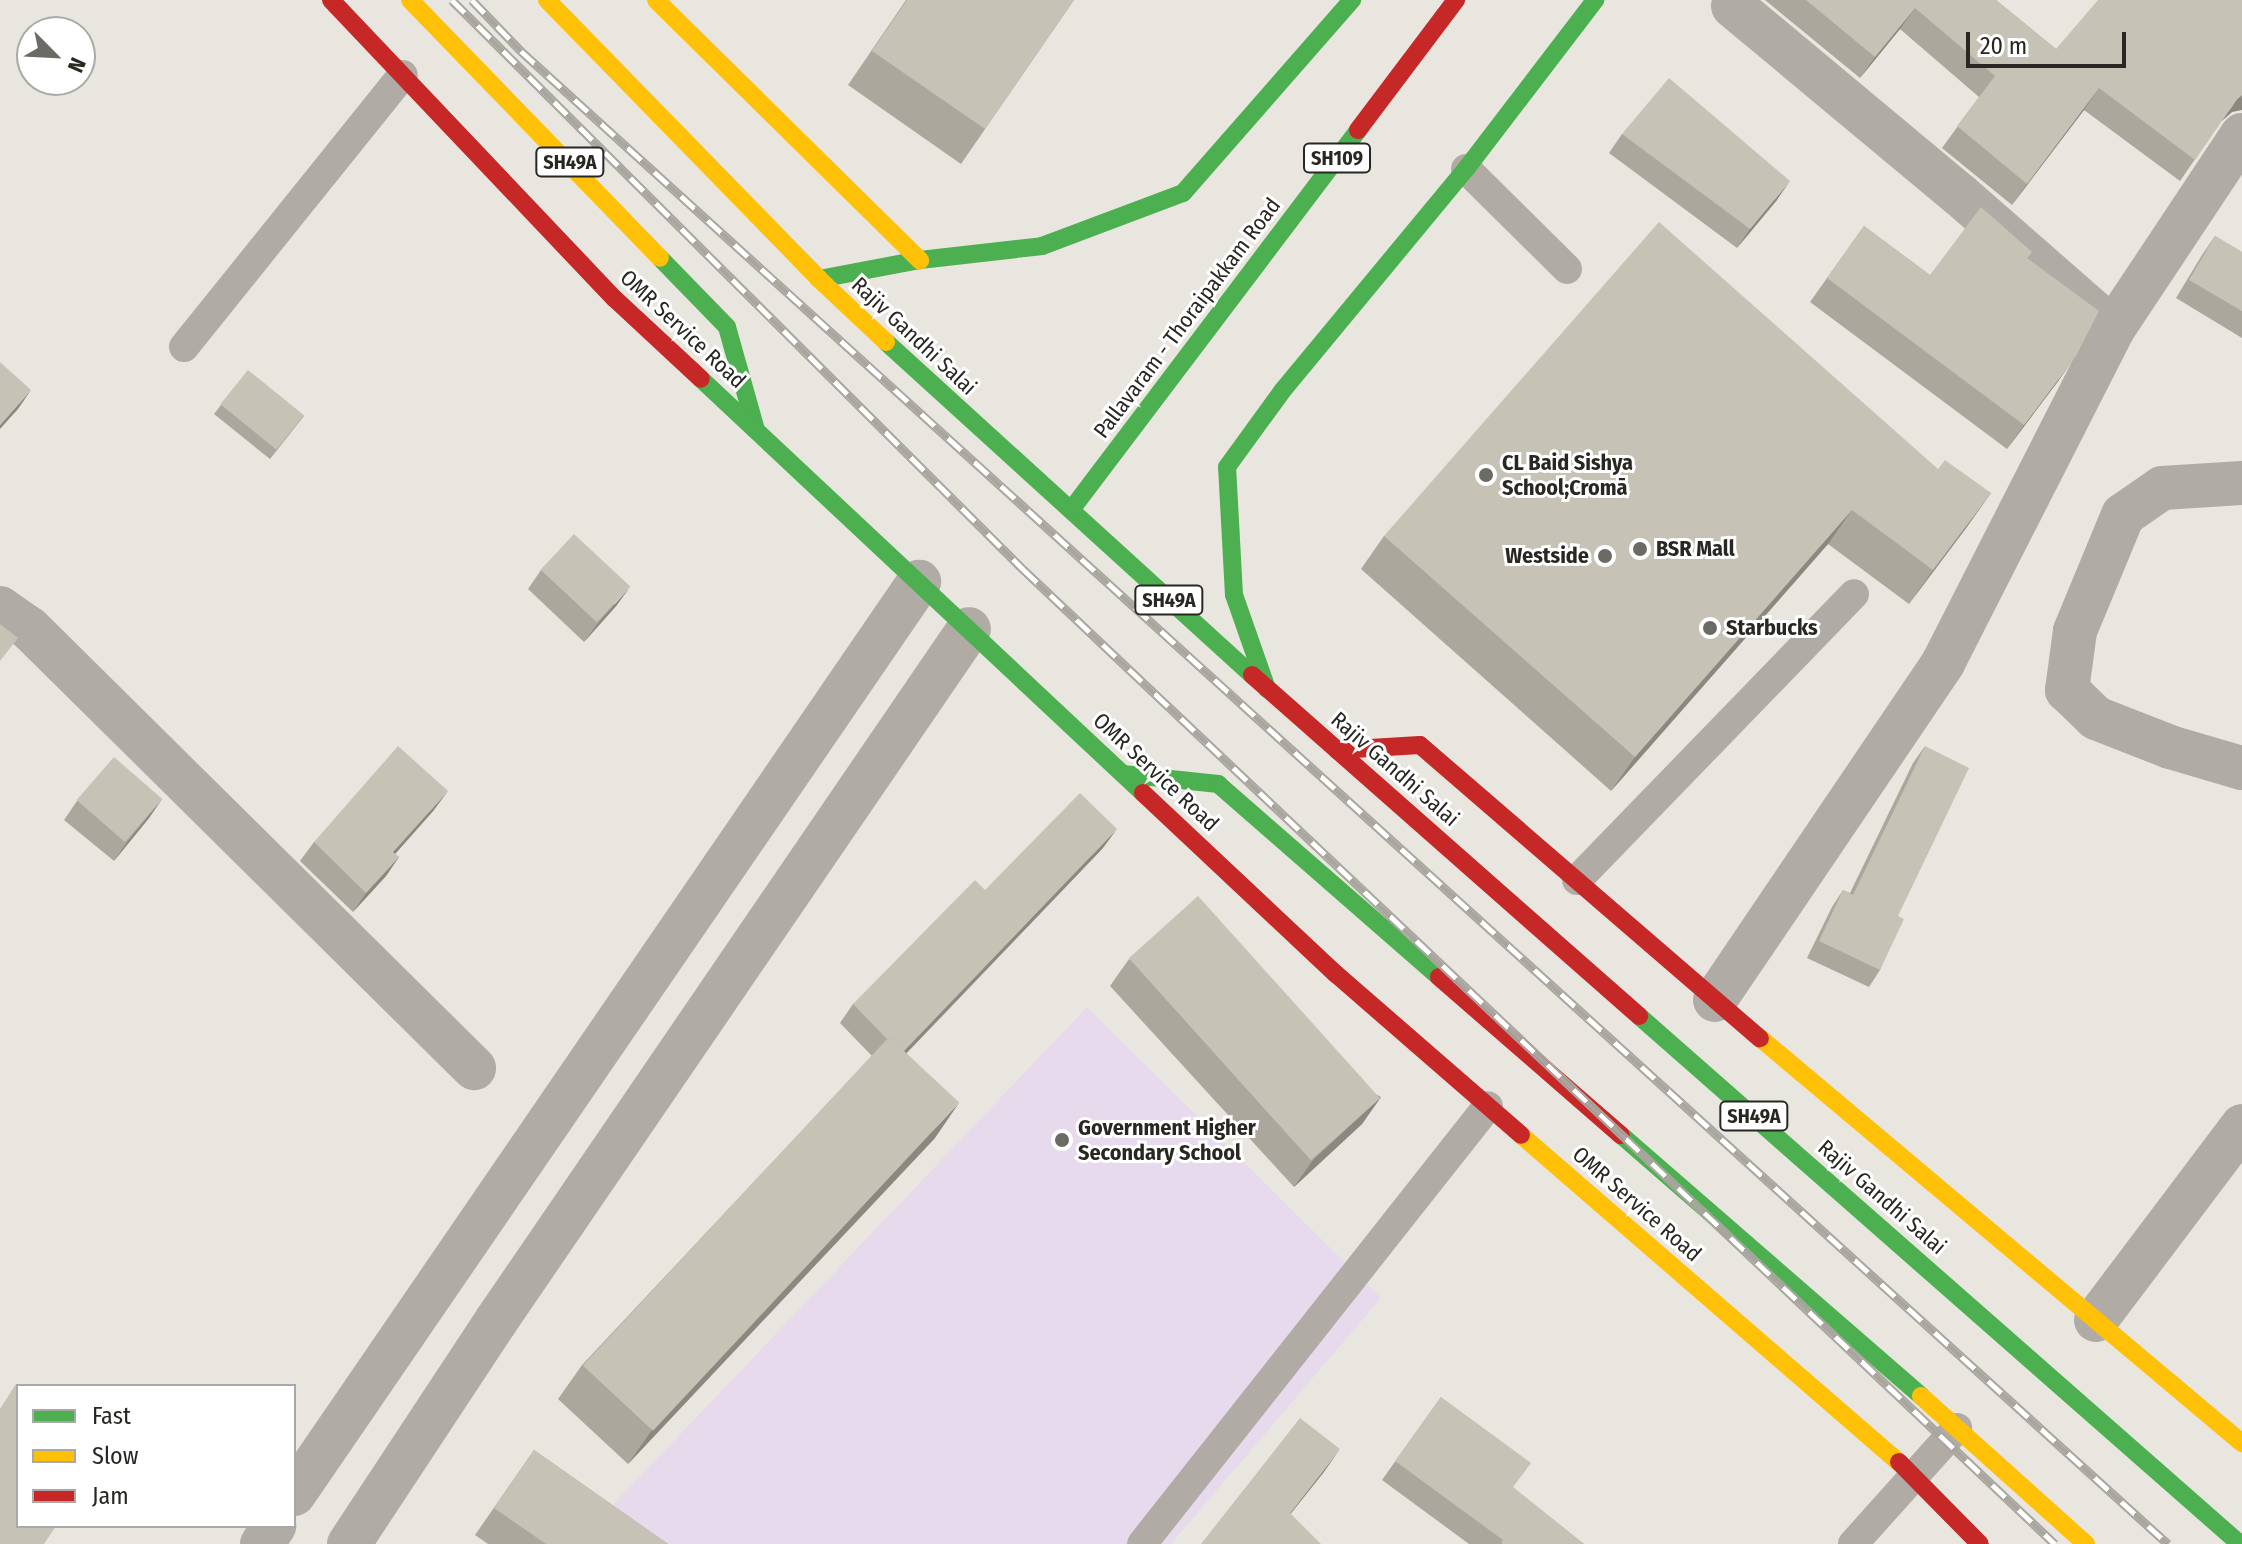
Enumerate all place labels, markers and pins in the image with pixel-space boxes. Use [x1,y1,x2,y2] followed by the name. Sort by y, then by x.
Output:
[1502,449,1633,500] place label: CL Baid Sishya School;Cromā
[1477,466,1495,484] marker: CL Baid Sishya School;Cromā
[1656,536,1735,562] place label: BSR Mall
[1631,540,1649,558] marker: BSR Mall
[1505,543,1589,569] place label: Westside
[1596,547,1614,565] marker: Westside
[1726,615,1818,641] place label: Starbucks
[1701,619,1719,637] marker: Starbucks
[1078,1114,1256,1166] place label: Government Higher Secondary School
[1053,1131,1071,1149] marker: Government Higher Secondary School

